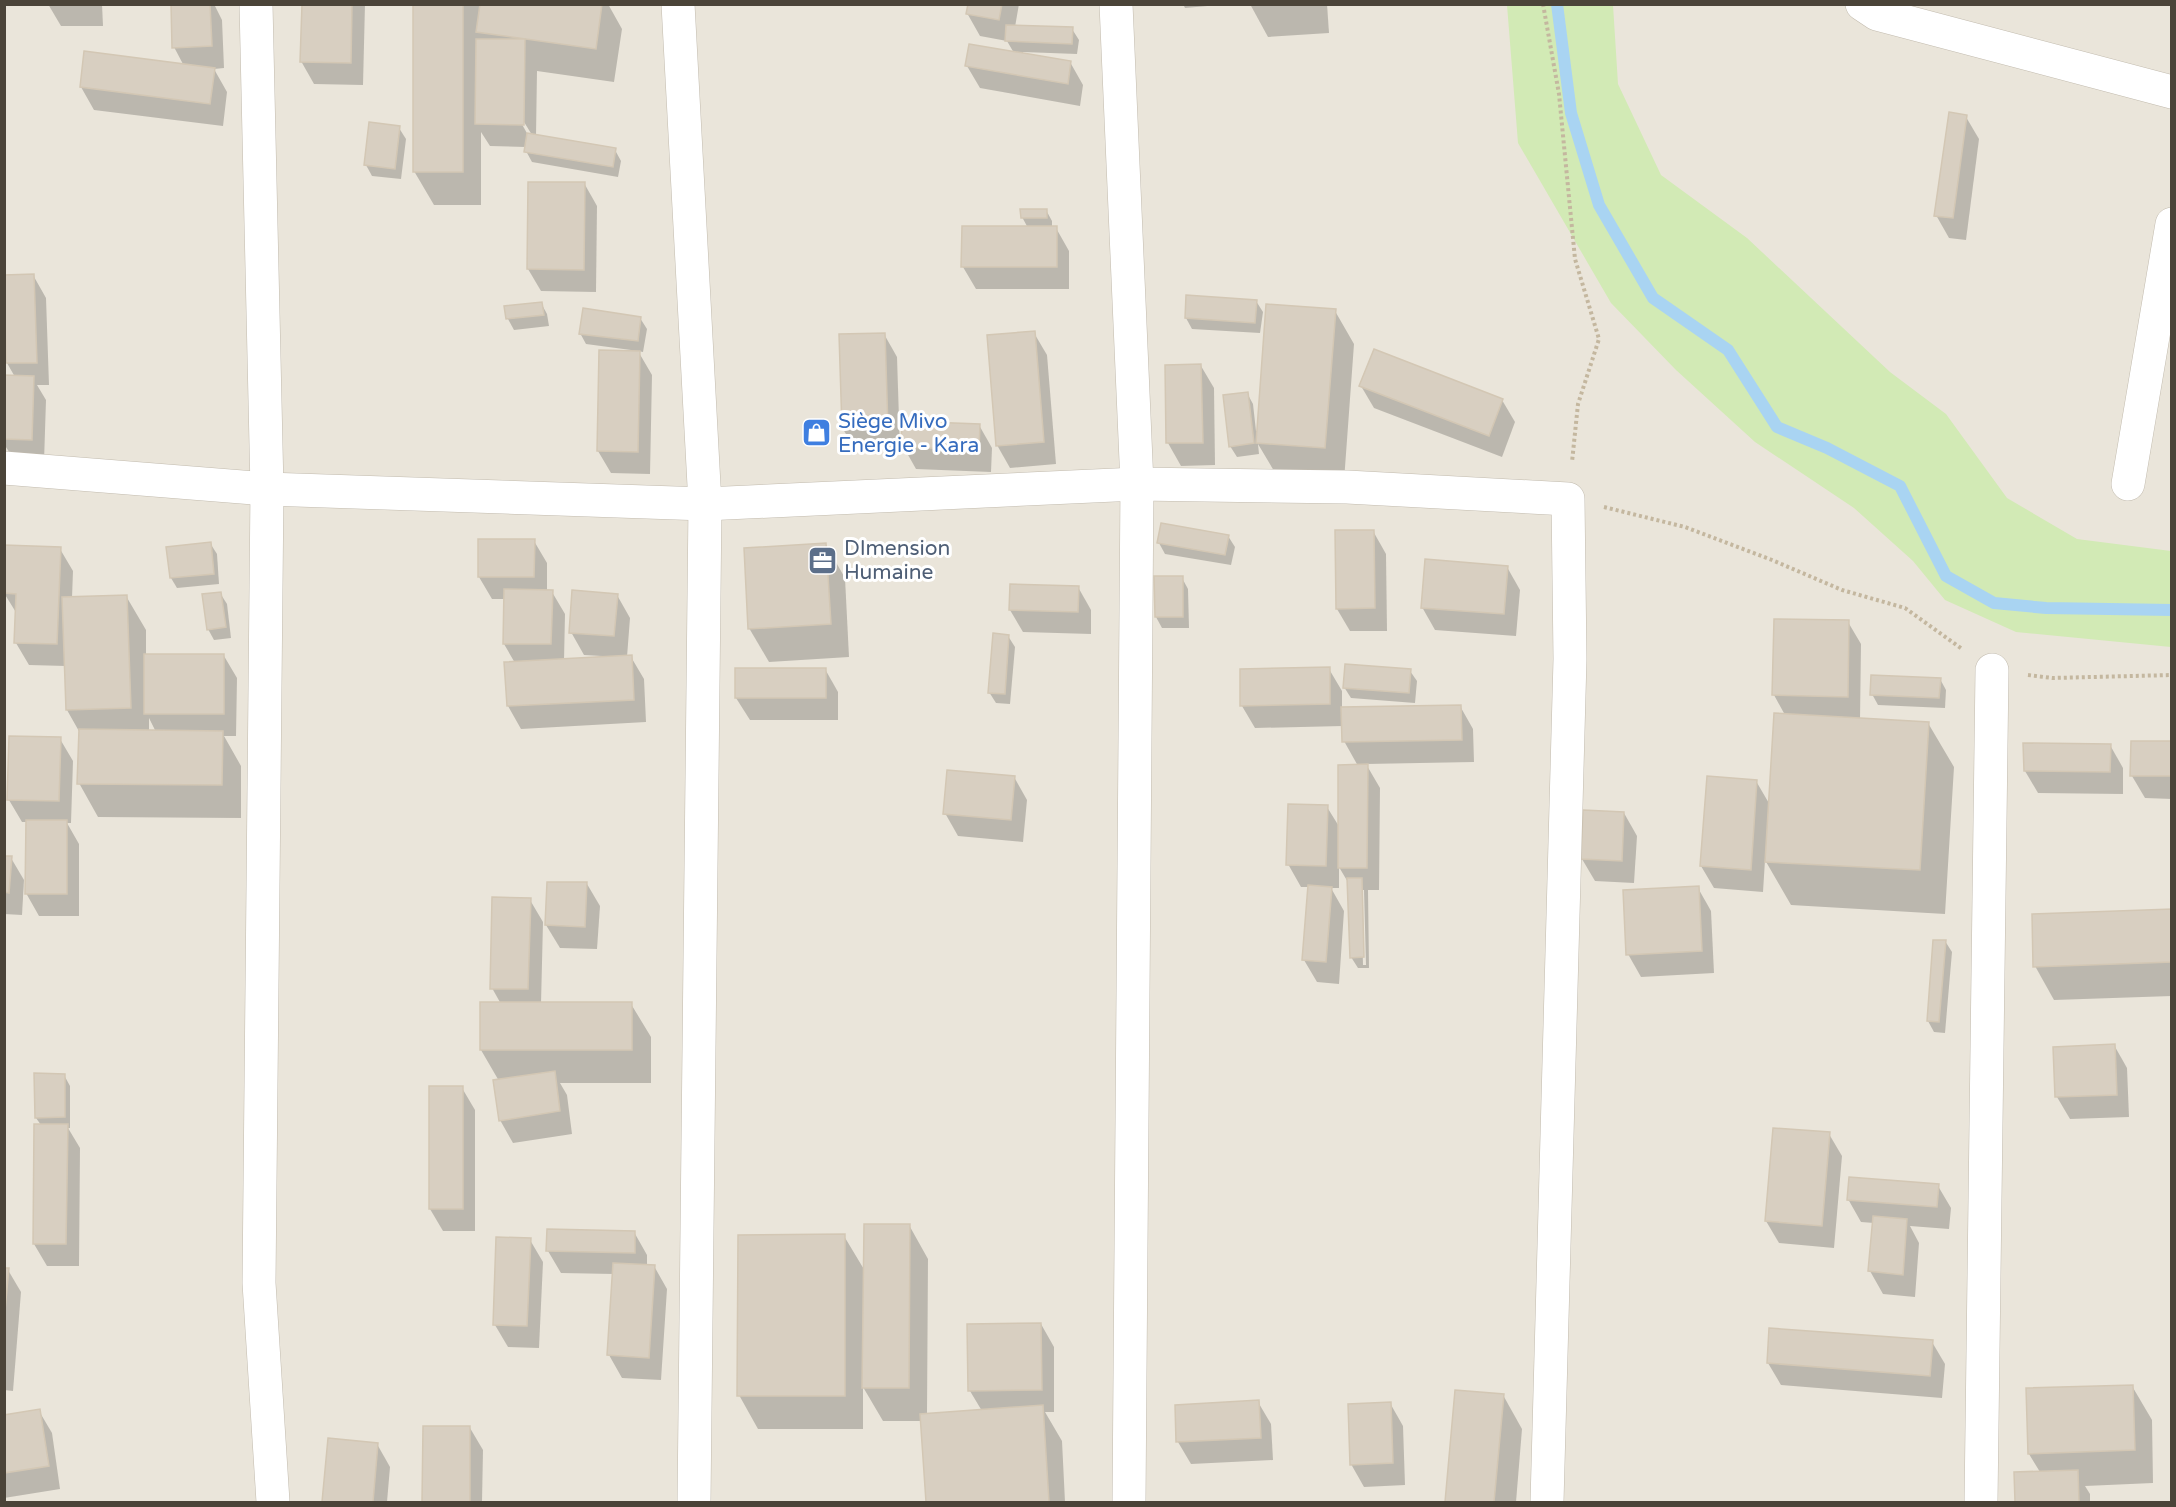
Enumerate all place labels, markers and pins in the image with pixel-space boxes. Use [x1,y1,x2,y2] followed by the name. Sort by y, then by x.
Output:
[838,409,979,458] place label: Siège Mivo Energie - Kara
[801,417,833,449] shop icon: Siège Mivo Energie - Kara
[844,536,950,585] place label: DImension Humaine
[807,544,839,576] office icon: DImension Humaine

